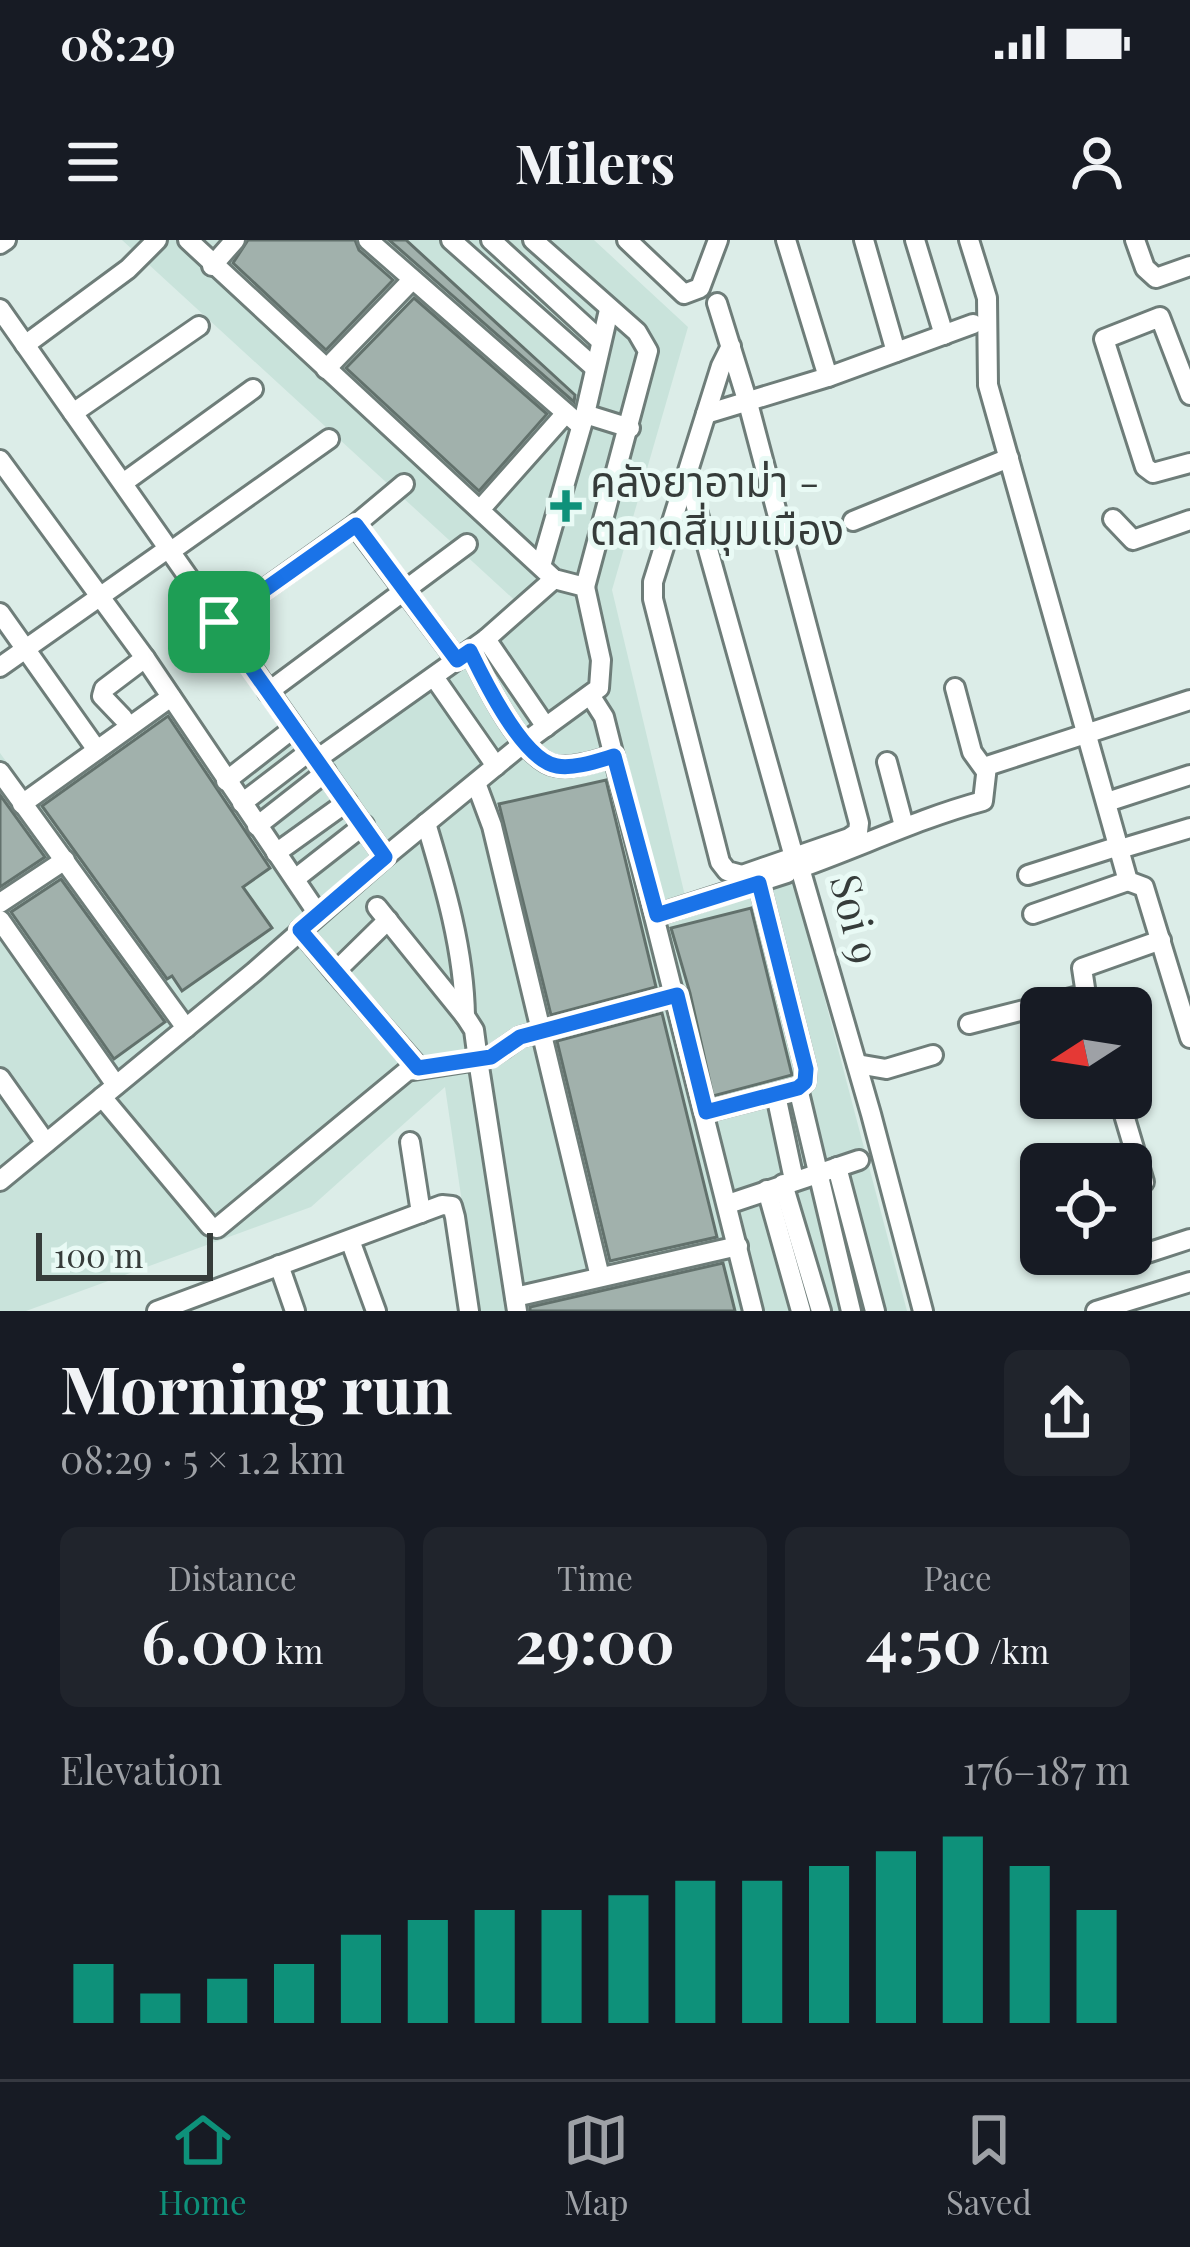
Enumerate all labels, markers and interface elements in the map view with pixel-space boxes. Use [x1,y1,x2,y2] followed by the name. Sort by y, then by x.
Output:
[60,12,176,72] text: 08:29
[515,126,675,198] text: Milers
[60,129,126,195] icon: menu
[1064,129,1130,195] icon: person
[590,452,844,556] place label: คลังยาอาม่า - ตลาดสี่มุมเมือง
[553,493,579,519] marker: คลังยาอาม่า - ตลาดสี่มุมเมือง
[168,571,270,673] pin
[186,589,252,655] icon: arrive
[819,868,895,969] street label: Soi 9
[1020,987,1152,1119] north arrow
[1020,987,1152,1275] map controls
[1020,1143,1152,1275] button: locate
[36,1227,213,1280] scale bar
[54,1232,143,1276] text: 100 m
[60,1343,453,1431] text: Morning run
[1004,1350,1130,1476] button: share
[60,1432,345,1484] text: 08:29 · 5 × 1.2 km
[168,1555,297,1599] text: Distance
[557,1555,633,1599] text: Time
[924,1555,992,1599] text: Pace
[141,1599,269,1679] text: 6.00
[515,1599,675,1679] text: 29:00
[866,1599,981,1679] text: 4:50
[269,1628,323,1672] text: km
[981,1628,1049,1672] text: /km
[60,1743,222,1795] text: Elevation
[963,1743,1130,1795] text: 176–187 m
[158,2107,247,2223] tab: Home
[563,2107,629,2223] tab: Map
[946,2107,1032,2223] tab: Saved

